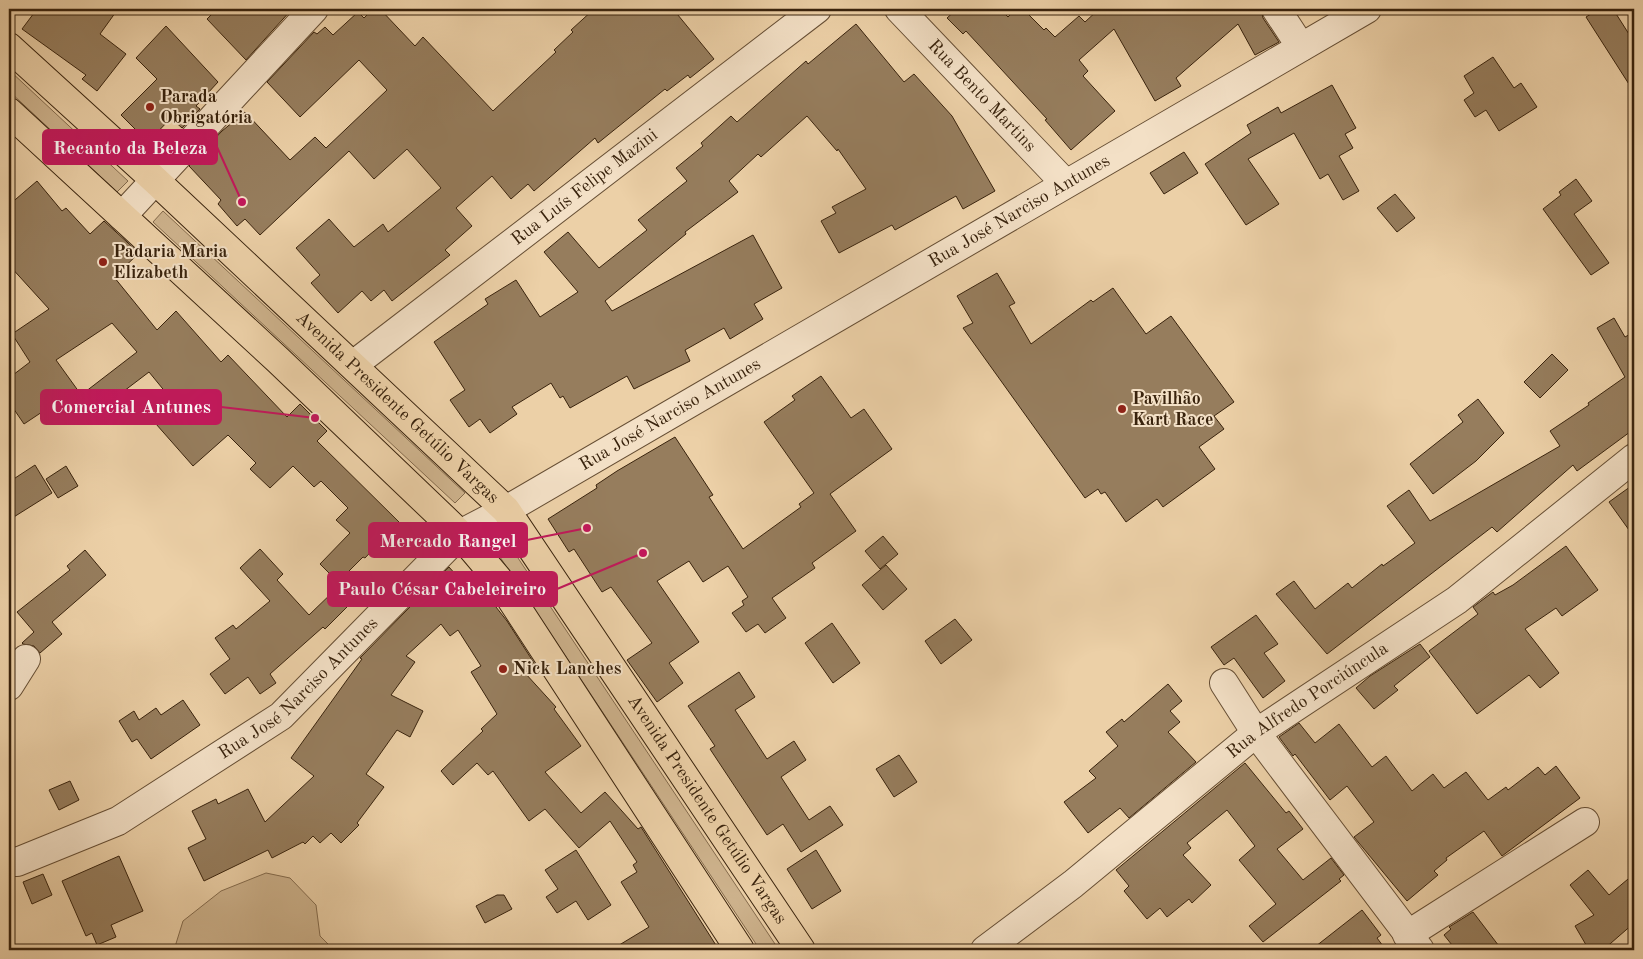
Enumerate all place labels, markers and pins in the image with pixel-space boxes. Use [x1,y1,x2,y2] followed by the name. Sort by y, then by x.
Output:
[160,88,252,127] place label: Parada Obrigatória
[144,101,156,113] marker: Parada Obrigatória
[43,130,217,164] callout: Recanto da Beleza
[113,243,228,282] place label: Padaria Maria Elizabeth
[97,256,109,268] marker: Padaria Maria Elizabeth
[41,390,221,424] callout: Comercial Antunes
[1132,390,1214,429] place label: Pavilhão Kart Race
[1116,403,1128,415] marker: Pavilhão Kart Race
[369,523,527,557] callout: Mercado Rangel
[328,572,557,606] callout: Paulo César Cabeleireiro
[513,660,622,678] place label: Nick Lanches
[497,663,509,675] marker: Nick Lanches

